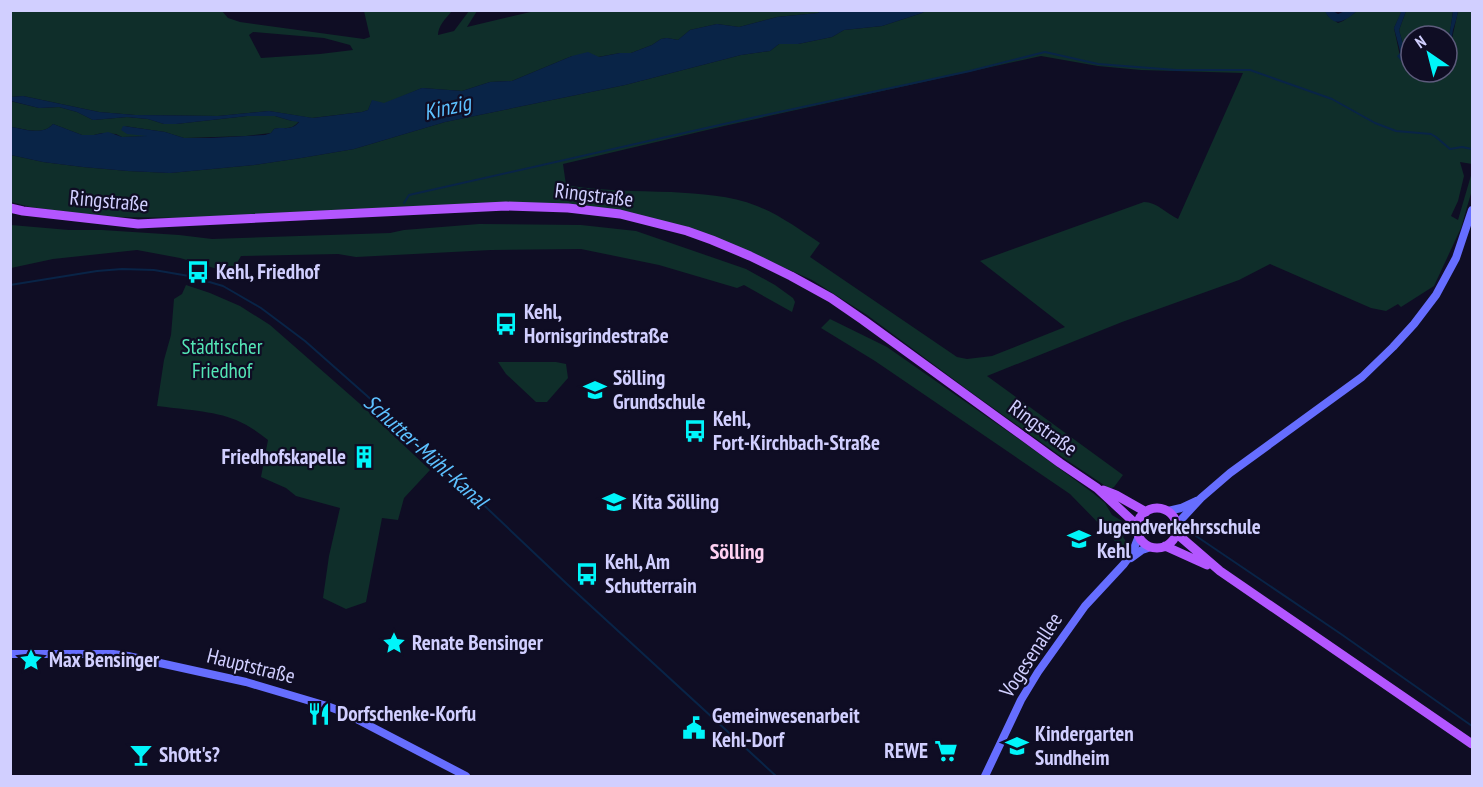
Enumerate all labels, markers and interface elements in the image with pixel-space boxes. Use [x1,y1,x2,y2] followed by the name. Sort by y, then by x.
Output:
[1399,24,1459,84] north arrow
[1411,31,1430,52] text: N
[421,88,475,126] water label: Kinzig
[553,176,635,213] street label: Ringstraße
[69,184,150,217] street label: Ringstraße
[216,258,321,285] place label: Kehl, Friedhof
[185,259,211,285] bus stop icon: Kehl, Friedhof
[524,298,669,349] place label: Kehl, Hornisgrindestraße
[493,311,519,337] bus stop icon: Kehl, Hornisgrindestraße
[182,333,263,384] park label: Städtischer Friedhof
[613,364,705,415] place label: Sölling Grundschule
[582,377,608,403] school or university icon: Sölling Grundschule
[358,388,495,515] water label: Schutter-Mühl-Kanal
[1003,393,1083,462] street label: Ringstraße
[713,405,880,456] place label: Kehl, Fort-Kirchbach-Straße
[682,418,708,444] bus stop icon: Kehl, Fort-Kirchbach-Straße
[222,443,346,470] place label: Friedhofskapelle
[351,444,377,470] building icon: Friedhofskapelle
[632,488,719,515] place label: Kita Sölling
[601,489,627,515] school or university icon: Kita Sölling
[1096,513,1261,564] place label: Jugendverkehrsschule Kehl
[1066,526,1092,552] school or university icon: Jugendverkehrsschule Kehl
[710,537,764,565] district label: Sölling
[605,548,697,599] place label: Kehl, Am Schutterrain
[574,561,600,587] bus stop icon: Kehl, Am Schutterrain
[993,607,1068,703] street label: Vogesenallee
[412,629,544,656] place label: Renate Bensinger
[381,630,407,656] place icon: Renate Bensinger
[204,642,298,689] street label: Hauptstraße
[49,646,160,673] place label: Max Bensinger
[18,647,44,673] place icon: Max Bensinger
[337,700,476,727] place label: Dorfschenke-Korfu
[306,701,332,727] restaurant icon: Dorfschenke-Korfu
[712,702,860,753] place label: Gemeinwesenarbeit Kehl-Dorf
[681,715,707,741] public building icon: Gemeinwesenarbeit Kehl-Dorf
[1035,720,1134,771] place label: Kindergarten Sundheim
[1004,733,1030,759] school or university icon: Kindergarten Sundheim
[884,737,928,764] place label: REWE
[933,738,959,764] supermarket icon: REWE
[159,741,220,768] place label: ShOtt's?
[128,742,154,768] bar icon: ShOtt's?

